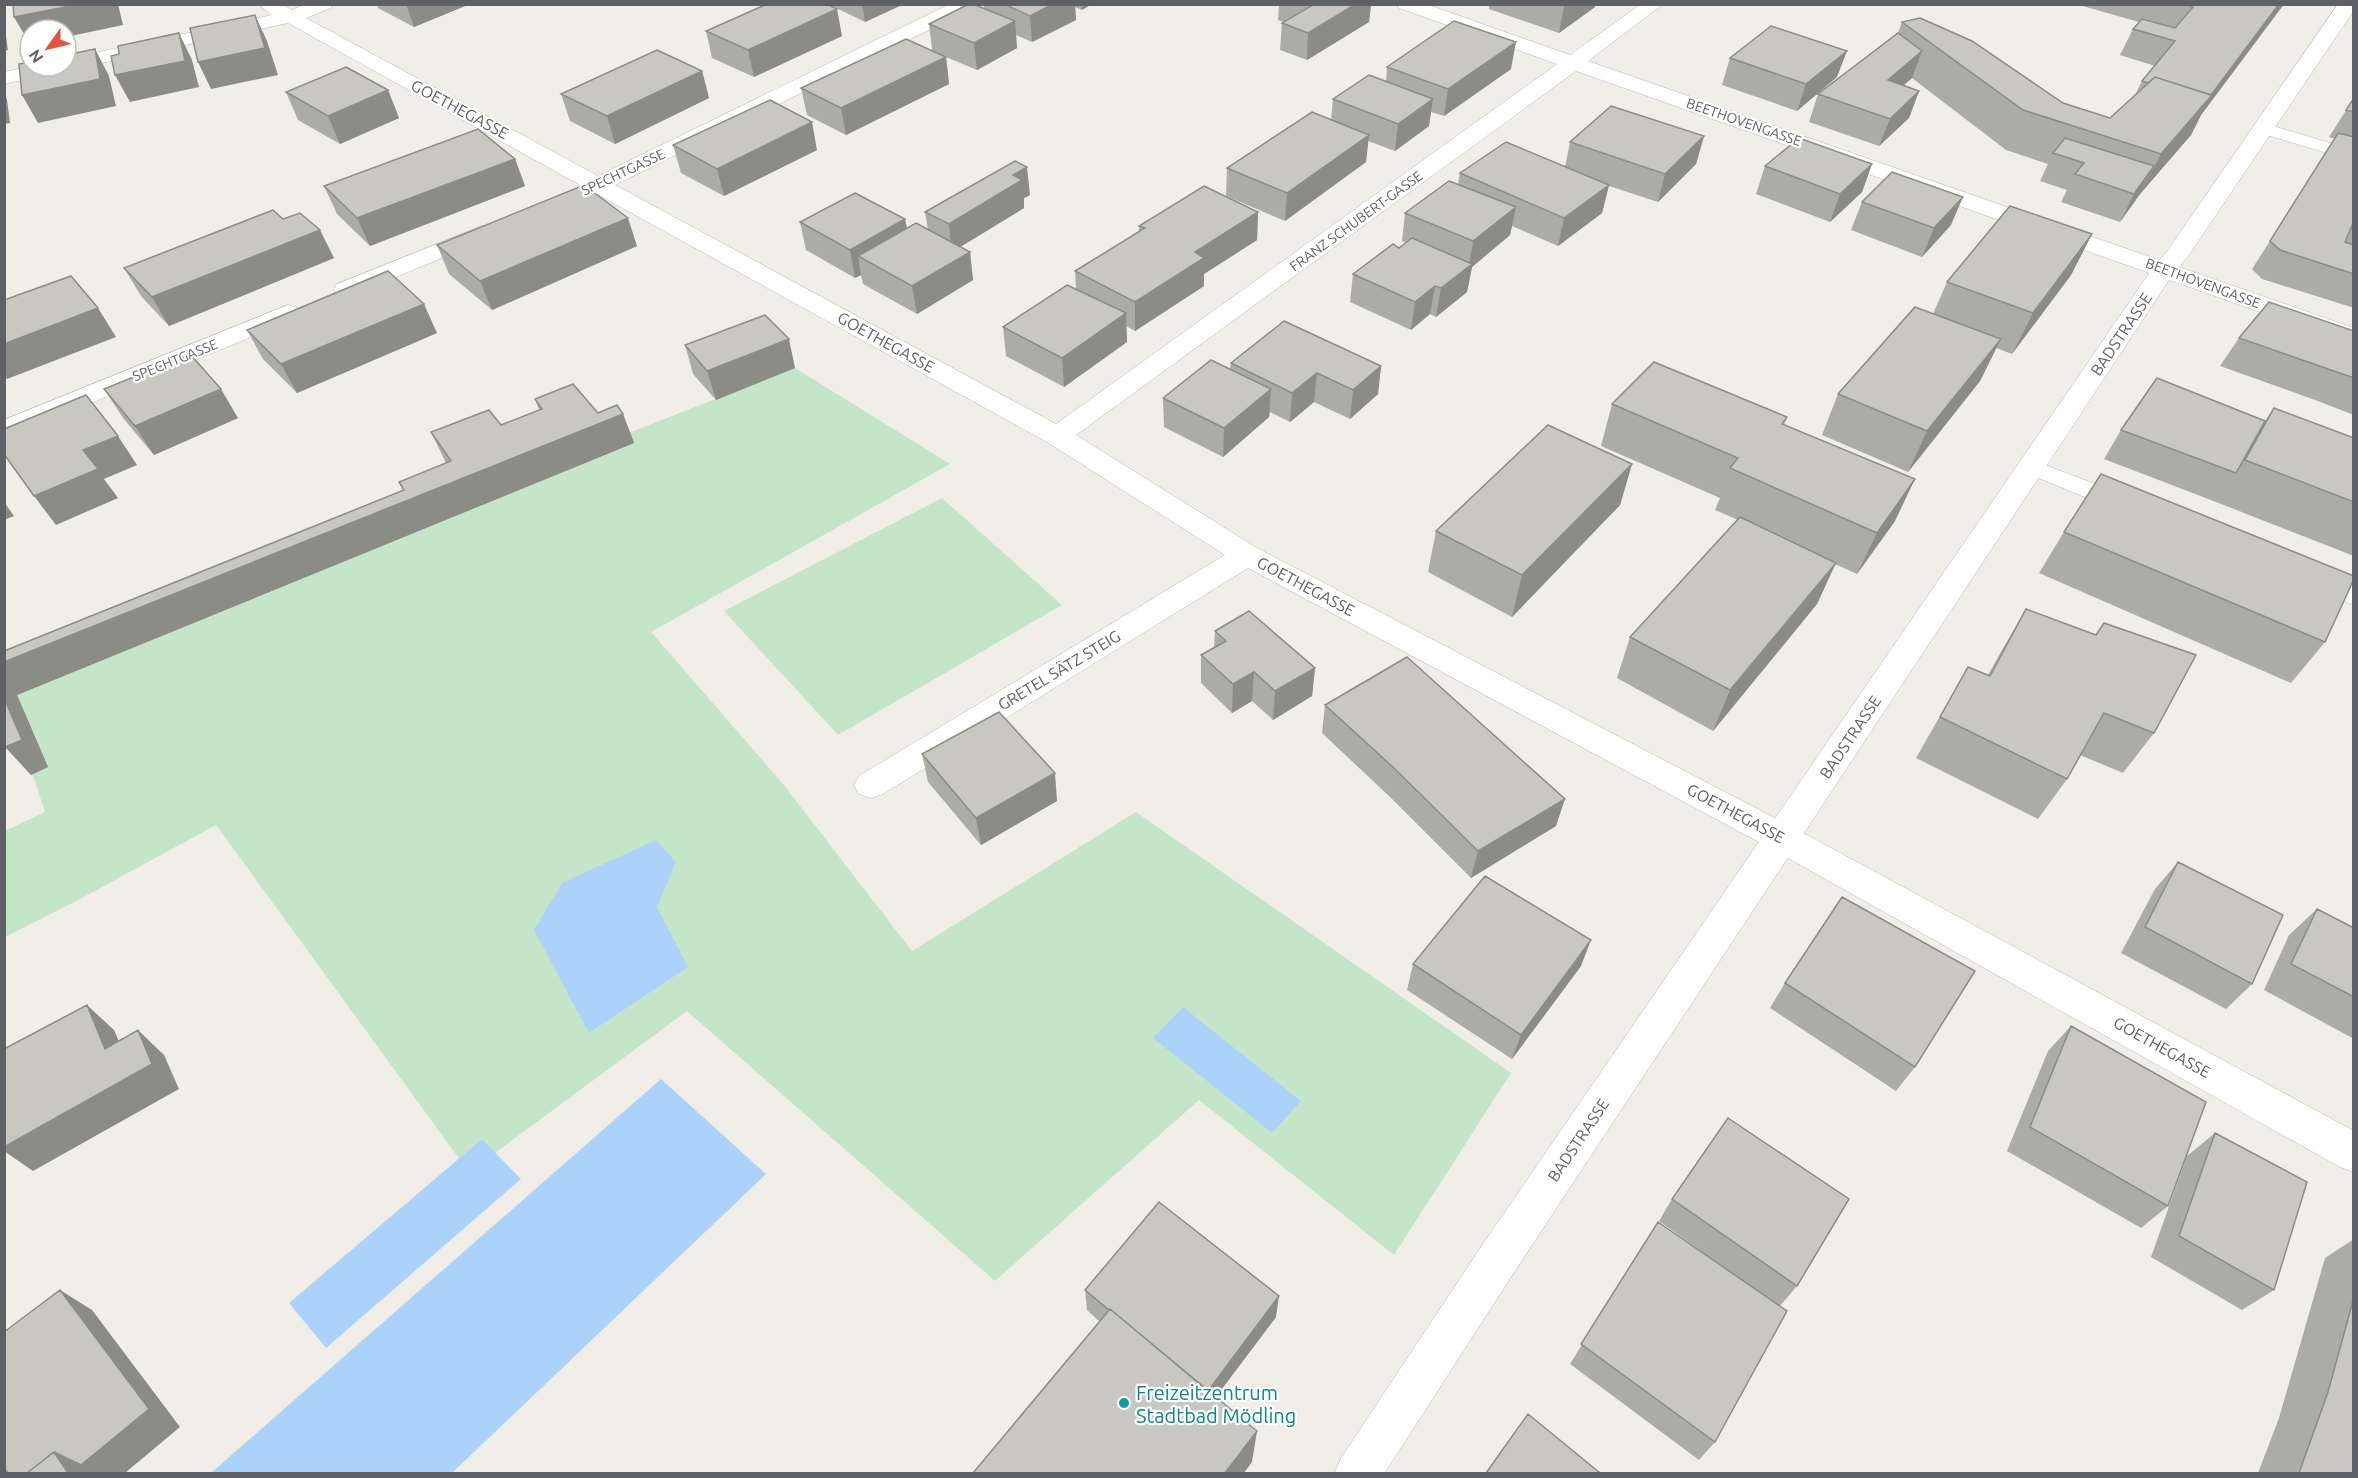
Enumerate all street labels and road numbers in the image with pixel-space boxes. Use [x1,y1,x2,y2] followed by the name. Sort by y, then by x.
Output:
[408,76,512,142] street label: GOETHEGASSE
[1684,95,1804,149] street label: BEETHOVENGASSE
[579,146,667,198] street label: SPECHTGASSE
[1287,167,1425,274] street label: FRANZ SCHUBERT-GASSE
[2144,255,2263,311] street label: BEETHOVENGASSE
[2087,289,2155,379] street label: BADSTRASSE
[834,308,938,376] street label: GOETHEGASSE
[130,336,220,384] street label: SPECHTGASSE
[1254,553,1358,619] street label: GOETHEGASSE
[994,626,1124,714] street label: GRETEL SÄTZ STEIG
[1816,692,1884,782] street label: BADSTRASSE
[1684,780,1788,846] street label: GOETHEGASSE
[2110,1013,2214,1081] street label: GOETHEGASSE
[1544,1095,1612,1185] street label: BADSTRASSE

